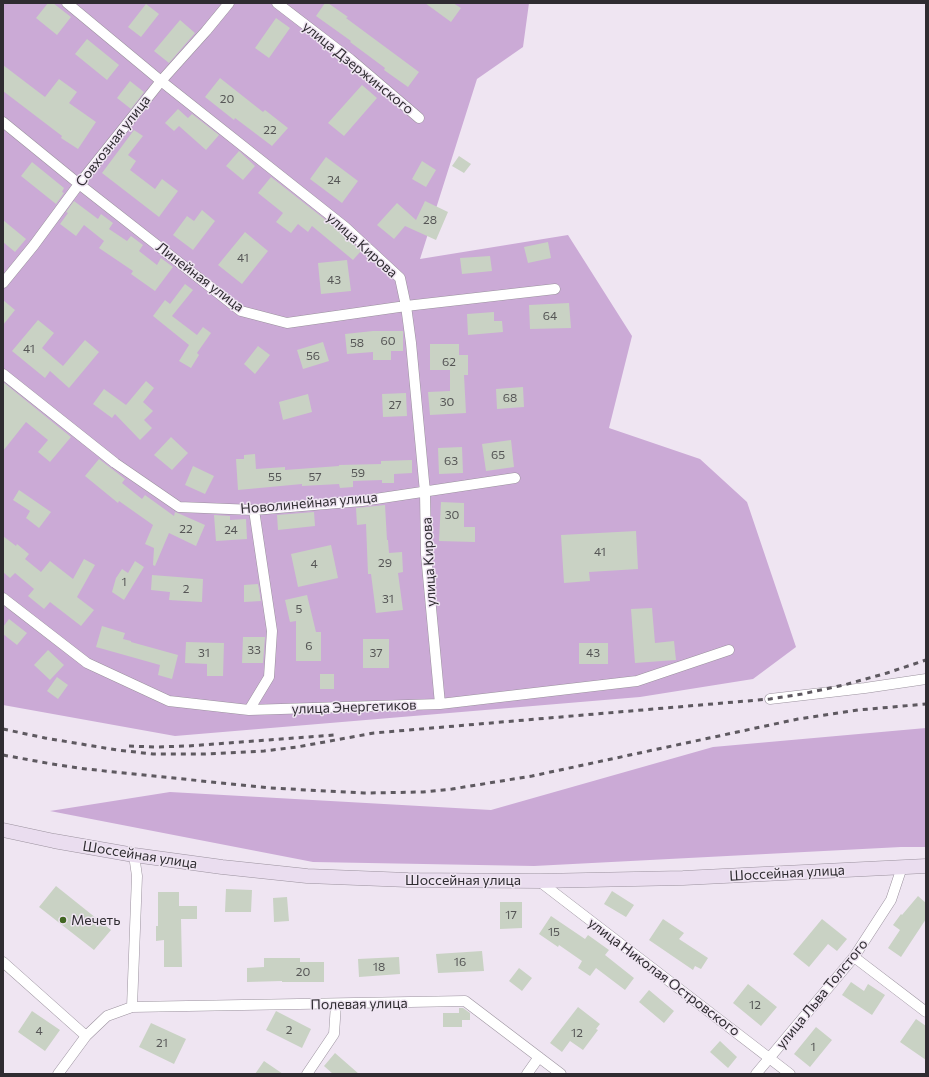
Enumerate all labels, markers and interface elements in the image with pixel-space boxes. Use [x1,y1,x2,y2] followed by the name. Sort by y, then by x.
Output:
[299,18,417,118] street label: улица Дзержинского
[72,92,154,190] street label: Совхозная улица
[220,92,234,106] house number: 20
[263,123,277,137] house number: 22
[327,173,341,187] house number: 24
[323,209,401,281] street label: улица Кирова
[423,213,437,227] house number: 28
[153,239,247,315] street label: Линейная улица
[237,251,249,265] house number: 41
[327,273,341,287] house number: 43
[543,309,557,323] house number: 64
[380,334,396,348] house number: 60
[350,336,364,350] house number: 58
[23,342,35,356] house number: 41
[306,349,320,363] house number: 56
[442,355,456,369] house number: 62
[503,391,517,405] house number: 68
[440,395,454,409] house number: 30
[389,398,401,412] house number: 27
[491,448,505,462] house number: 65
[444,454,458,468] house number: 63
[351,466,365,480] house number: 59
[268,470,282,484] house number: 55
[308,470,322,484] house number: 57
[240,489,378,517] street label: Новолинейная улица
[445,508,459,522] house number: 30
[418,517,440,607] street label: улица Кирова
[179,522,193,536] house number: 22
[224,523,238,537] house number: 24
[594,545,606,559] house number: 41
[378,556,392,570] house number: 29
[310,557,318,571] house number: 4
[121,575,127,589] house number: 1
[183,582,189,596] house number: 2
[382,592,394,606] house number: 31
[296,602,302,616] house number: 5
[305,639,313,653] house number: 6
[247,643,261,657] house number: 33
[198,646,210,660] house number: 31
[369,646,383,660] house number: 37
[586,646,600,660] house number: 43
[291,696,417,718] street label: улица Энергетиков
[81,838,199,872] street label: Шоссейная улица
[729,862,845,884] street label: Шоссейная улица
[405,872,521,888] street label: Шоссейная улица
[505,908,517,922] house number: 17
[71,912,120,928] place label: Мечеть
[585,914,743,1040] street label: улица Николая Островского
[58,915,68,925] marker: Мечеть
[548,925,560,939] house number: 15
[773,936,871,1052] street label: улица Льва Толстого
[454,955,466,969] house number: 16
[373,960,385,974] house number: 18
[296,965,310,979] house number: 20
[310,995,408,1013] street label: Полевая улица
[749,998,761,1012] house number: 12
[286,1023,292,1037] house number: 2
[35,1024,43,1038] house number: 4
[571,1026,583,1040] house number: 12
[156,1036,168,1050] house number: 21
[810,1040,816,1054] house number: 1

